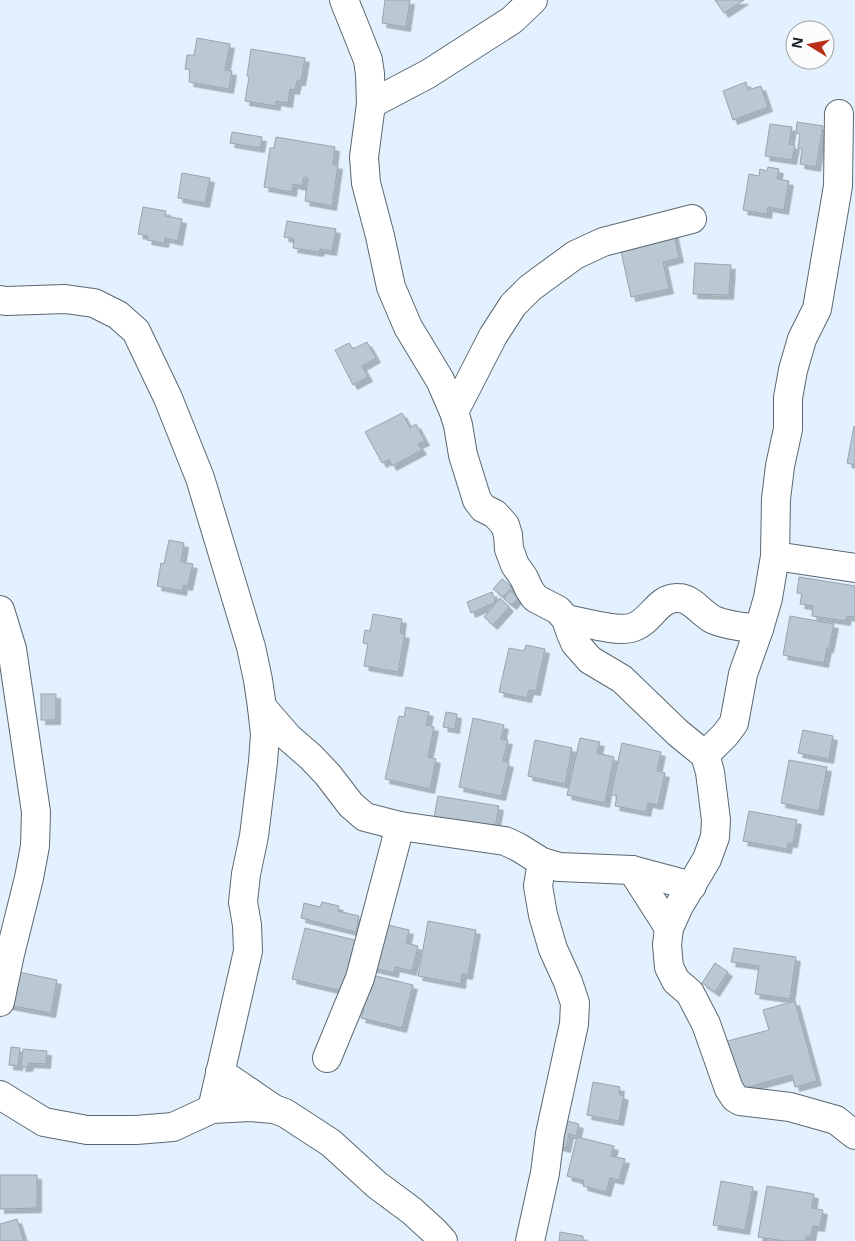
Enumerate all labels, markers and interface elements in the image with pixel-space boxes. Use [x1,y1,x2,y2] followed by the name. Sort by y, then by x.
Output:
[785,20,835,70] north arrow
[786,35,807,50] text: N

